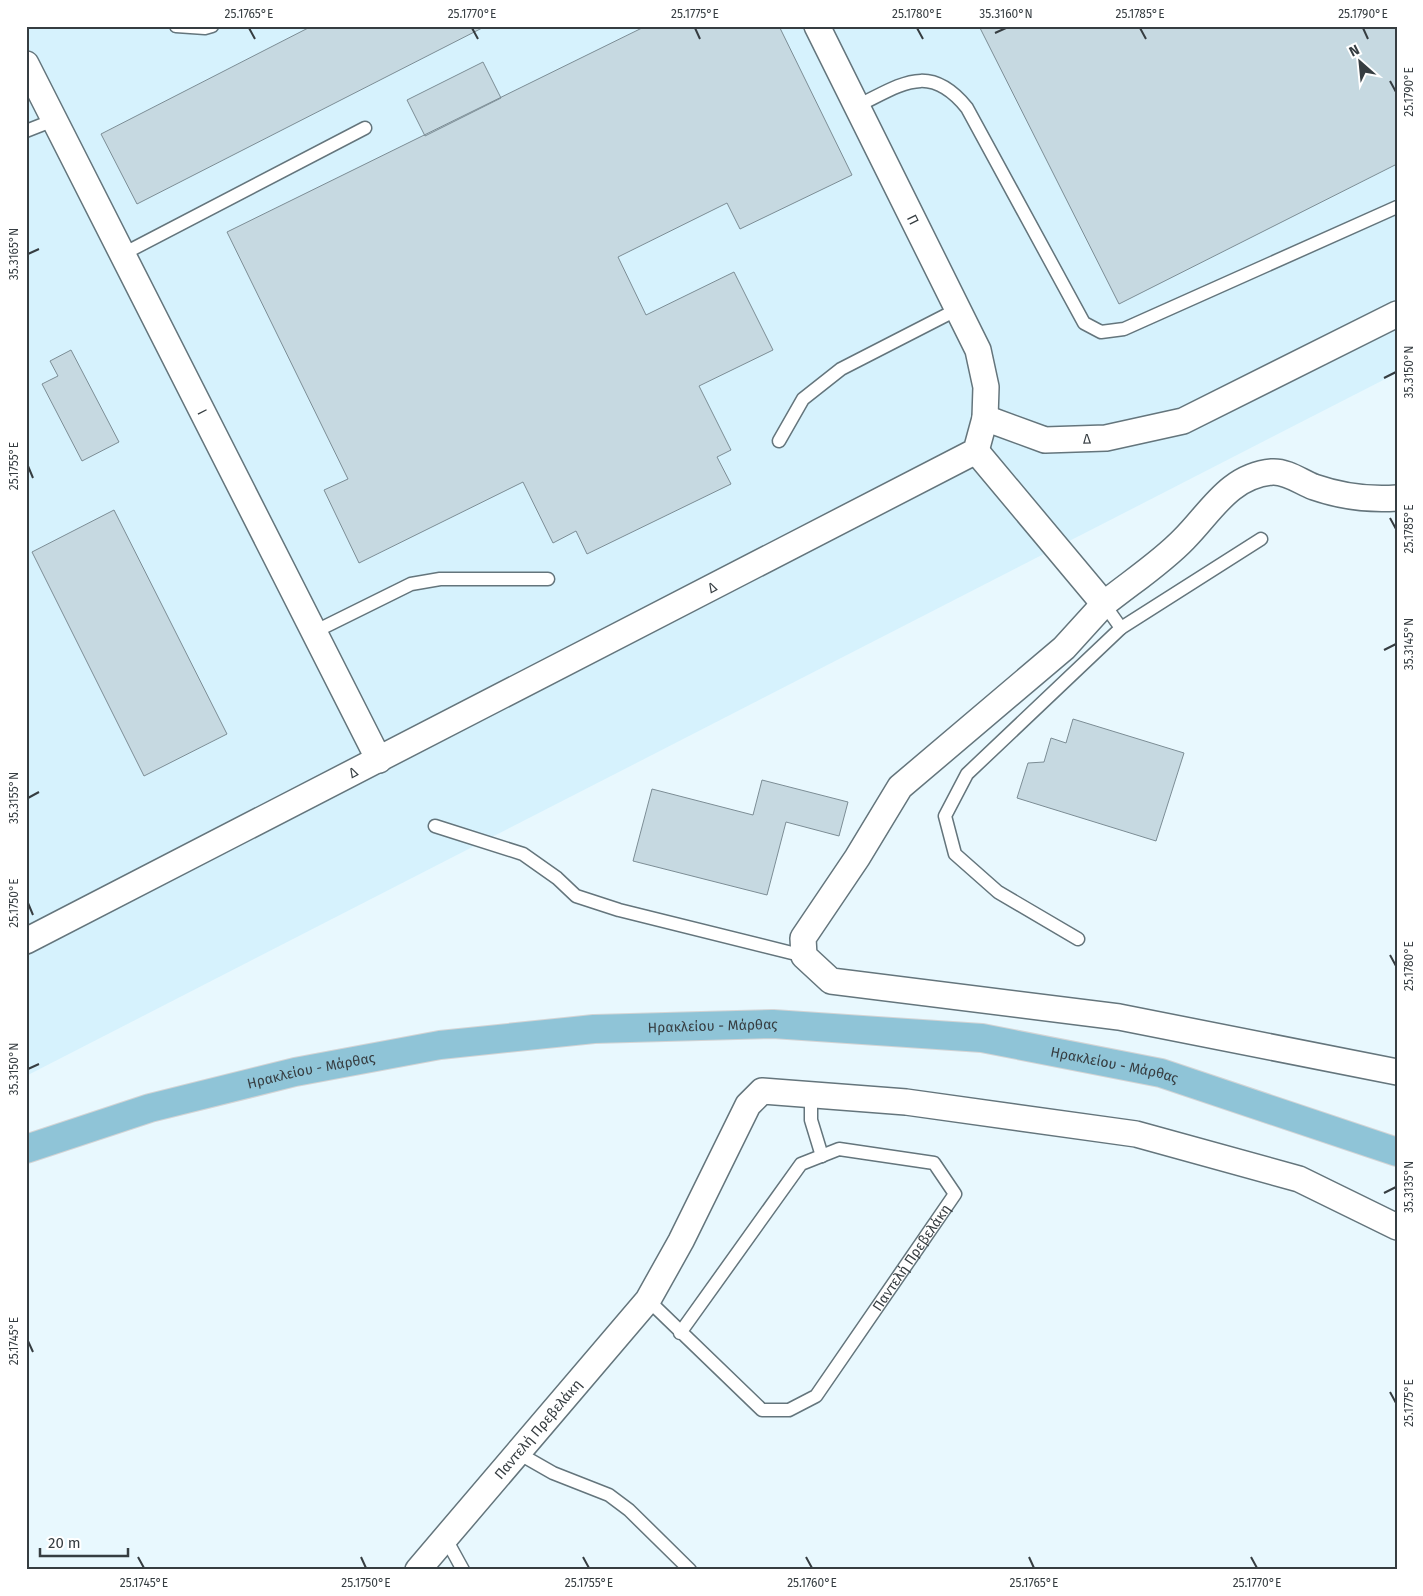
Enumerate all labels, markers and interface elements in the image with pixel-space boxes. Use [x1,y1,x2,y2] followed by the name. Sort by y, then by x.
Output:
[225,7,273,21] text: 25.1765°E
[448,7,496,21] text: 25.1770°E
[671,7,719,21] text: 25.1775°E
[892,7,942,21] text: 25.1780°E
[979,7,1033,21] text: 35.3160°N
[1115,7,1165,21] text: 25.1785°E
[1338,7,1388,21] text: 25.1790°E
[1336,38,1386,88] north arrow
[1346,41,1362,61] text: N
[1402,67,1416,117] text: 25.1790°E
[903,212,922,228] street label: Π
[7,228,21,280] text: 35.3165°N
[1402,345,1416,399] text: 35.3150°N
[193,406,210,418] street label: Ι
[1083,430,1092,448] street label: Δ
[7,442,21,490] text: 25.1755°E
[1402,504,1416,554] text: 25.1785°E
[705,578,721,597] street label: Δ
[1402,618,1416,670] text: 35.3145°N
[346,763,362,782] street label: Δ
[7,772,21,824] text: 35.3155°N
[7,878,21,928] text: 25.1750°E
[1402,941,1416,991] text: 25.1780°E
[647,1016,779,1036] street label: Ηρακλείου - Μάρθας
[7,1042,21,1096] text: 35.3150°N
[1049,1044,1181,1087] street label: Ηρακλείου - Μάρθας
[245,1049,377,1093] street label: Ηρακλείου - Μάρθας
[1402,1161,1416,1213] text: 35.3135°N
[869,1201,954,1314] street label: Παντελή Πρεβελάκη
[7,1317,21,1365] text: 25.1745°E
[491,1376,586,1483] street label: Παντελή Πρεβελάκη
[1402,1379,1416,1427] text: 25.1775°E
[40,1526,128,1558] scale bar
[48,1534,81,1552] text: 20 m
[120,1576,168,1590] text: 25.1745°E
[341,1576,391,1590] text: 25.1750°E
[565,1576,613,1590] text: 25.1755°E
[787,1576,837,1590] text: 25.1760°E
[1010,1576,1058,1590] text: 25.1765°E
[1233,1576,1281,1590] text: 25.1770°E

